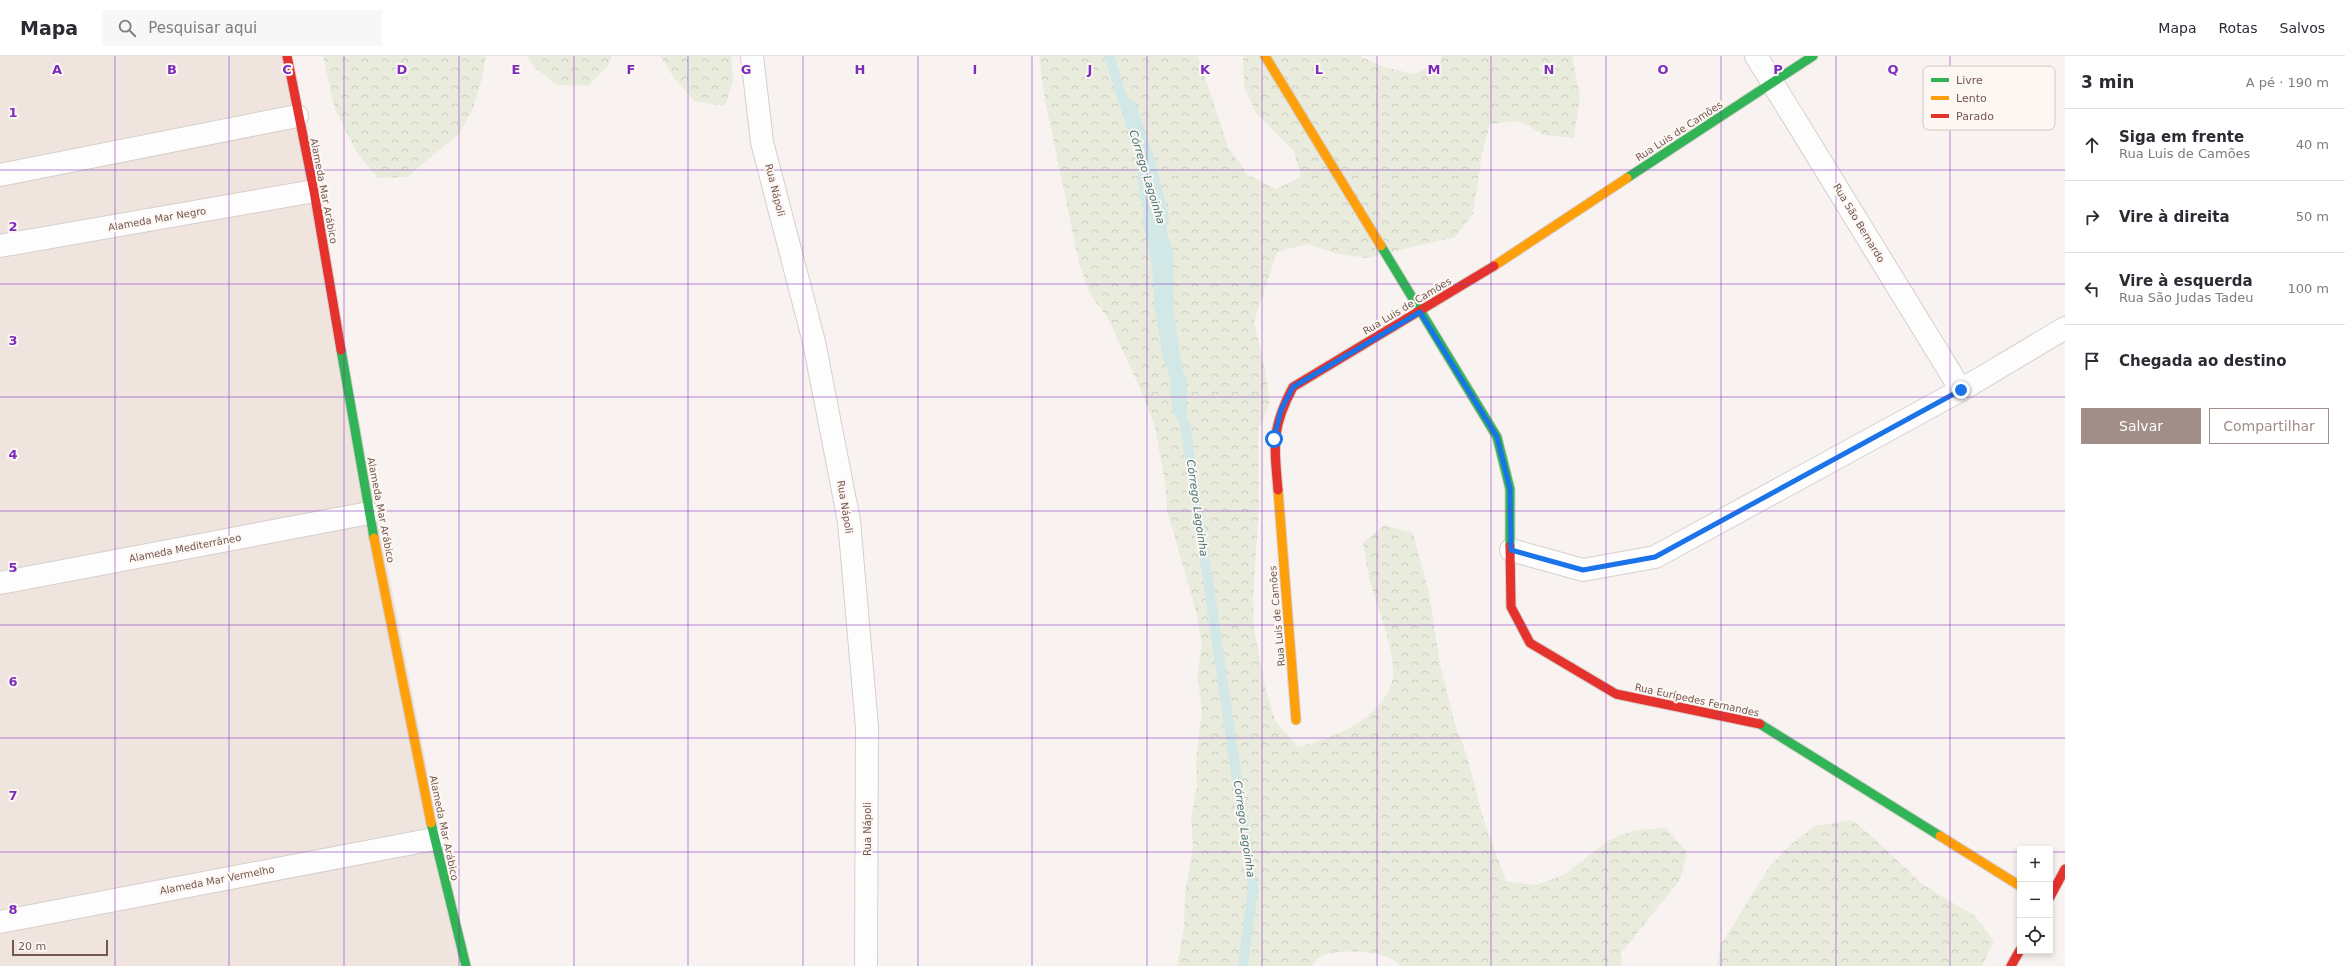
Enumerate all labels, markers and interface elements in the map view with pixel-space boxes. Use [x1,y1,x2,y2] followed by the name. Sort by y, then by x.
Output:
[102,10,382,46] search box
[20,17,78,39] text: Mapa
[116,17,138,39] icon: search
[148,19,257,37] text: Pesquisar aqui
[2158,20,2196,36] text: Mapa
[2218,20,2258,36] text: Rotas
[2280,20,2325,36] text: Salvos
[52,62,62,77] text: A
[167,62,177,77] text: B
[282,62,292,77] text: C
[397,62,408,77] text: D
[512,62,520,77] text: E
[627,62,635,77] text: F
[741,62,751,77] text: G
[855,62,865,77] text: H
[973,62,977,77] text: I
[1087,62,1092,77] text: J
[1200,62,1211,77] text: K
[1315,62,1323,77] text: L
[1428,62,1440,77] text: M
[1544,62,1554,77] text: N
[1657,62,1669,77] text: O
[1773,62,1783,77] text: P
[1887,62,1899,77] text: Q
[1923,66,2055,130] legend
[2081,72,2134,92] text: 3 min
[1956,74,1983,87] text: Livre
[2246,75,2329,90] text: A pé · 190 m
[1956,92,1987,105] text: Lento
[1634,99,1724,163] street label: Rua Luis de Camões
[8,105,18,120] text: 1
[1956,110,1994,123] text: Parado
[1126,128,1168,226] water label: Córrego Lagoinha
[2119,128,2244,146] text: Siga em frente
[2081,134,2103,156] icon: ahead
[308,137,340,245] street label: Alameda Mar Arábico
[2296,137,2329,152] text: 40 m
[2119,146,2250,161] text: Rua Luis de Camões
[763,163,787,217] street label: Rua Nápoli
[1831,182,1887,264] street label: Rua São Bernardo
[107,205,207,233] street label: Alameda Mar Negro
[2081,206,2103,228] icon: right
[2119,208,2230,226] text: Vire à direita
[2296,209,2329,224] text: 50 m
[8,219,18,234] text: 2
[2119,272,2253,290] text: Vire à esquerda
[1361,275,1453,337] street label: Rua Luis de Camões
[2081,278,2103,300] icon: left
[2287,281,2329,296] text: 100 m
[2119,290,2254,305] text: Rua São Judas Tadeu
[8,333,18,348] text: 3
[2081,350,2103,372] icon: arrive
[2119,352,2287,370] text: Chegada ao destino
[1952,381,1970,399] route end
[2081,408,2201,444] button: Salvar
[2209,408,2329,444] button: Compartilhar
[1265,430,1283,448] route start
[8,447,18,462] text: 4
[365,456,397,564] street label: Alameda Mar Arábico
[1184,459,1210,558] water label: Córrego Lagoinha
[835,480,855,534] street label: Rua Nápoli
[128,532,242,564] street label: Alameda Mediterrâneo
[8,560,18,575] text: 5
[1267,565,1287,667] street label: Rua Luis de Camões
[8,674,18,689] text: 6
[1634,681,1760,719] street label: Rua Eurípedes Fernandes
[427,774,461,882] street label: Alameda Mar Arábico
[1231,780,1257,879] water label: Córrego Lagoinha
[8,788,18,803] text: 7
[862,802,873,856] street label: Rua Nápoli
[2017,846,2053,954] map controls
[2017,846,2053,882] button: +
[159,863,275,897] street label: Alameda Mar Vermelho
[2017,882,2053,918] button: −
[8,902,18,917] text: 8
[2017,918,2053,954] button: locate
[12,938,108,957] scale bar
[18,940,46,953] text: 20 m

